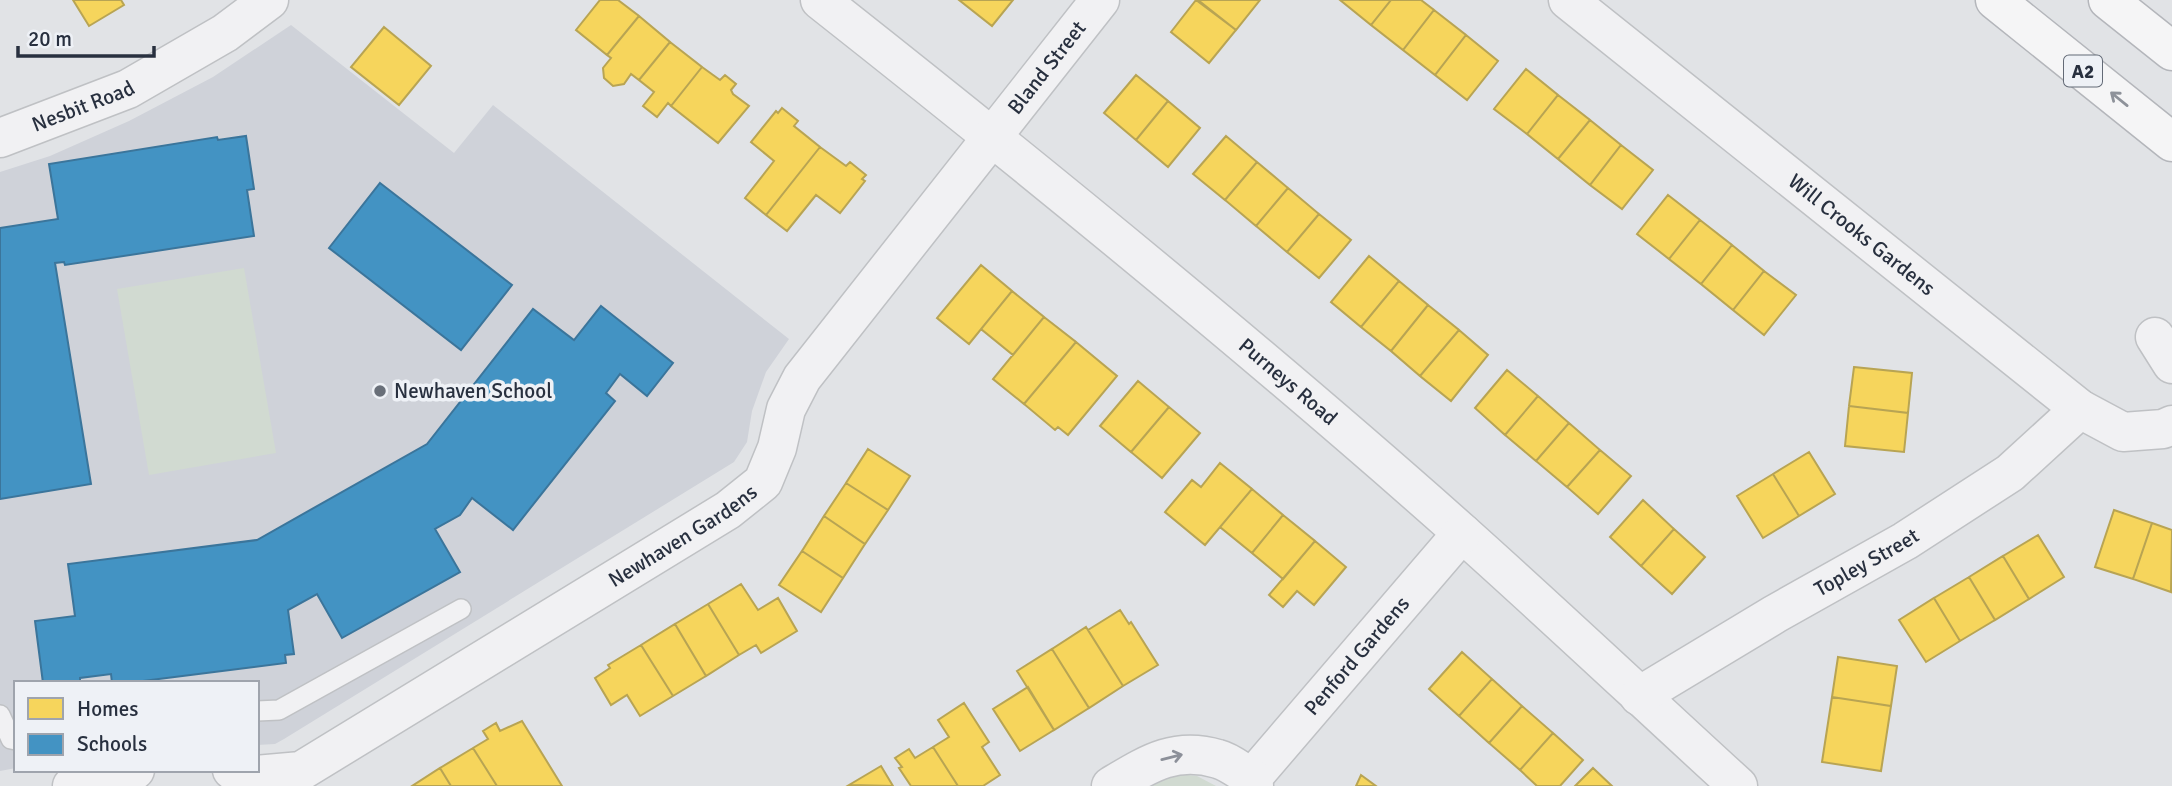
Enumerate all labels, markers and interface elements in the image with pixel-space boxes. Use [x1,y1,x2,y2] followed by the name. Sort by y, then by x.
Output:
[18,14,154,58] scale bar
[1002,16,1092,119] street label: Bland Street
[28,26,72,52] text: 20 m
[2064,55,2102,86] road number: A2
[28,75,139,138] street label: Nesbit Road
[2110,91,2128,107] one-way arrow
[1783,168,1940,301] street label: Will Crooks Gardens
[1233,333,1343,431] street label: Purneys Road
[394,378,552,404] place label: Newhaven School
[372,383,388,399] marker: Newhaven School
[604,479,762,593] street label: Newhaven Gardens
[1810,522,1924,602] street label: Topley Street
[1299,591,1415,721] street label: Penford Gardens
[14,681,259,772] legend
[77,696,139,722] text: Homes
[77,731,147,757] text: Schools
[1161,750,1183,763] one-way arrow

